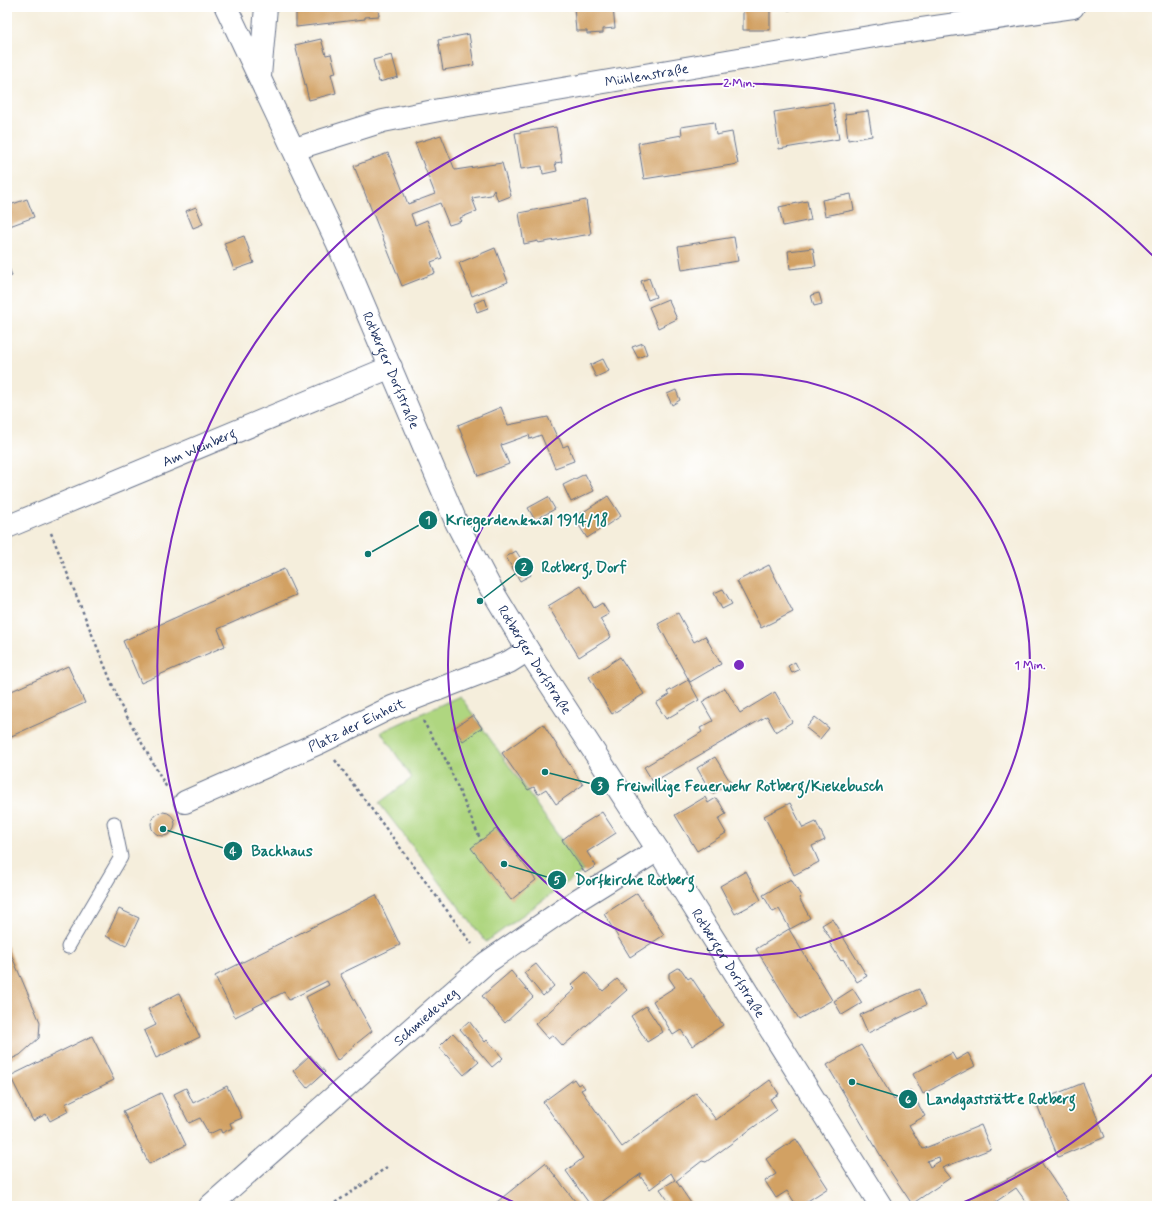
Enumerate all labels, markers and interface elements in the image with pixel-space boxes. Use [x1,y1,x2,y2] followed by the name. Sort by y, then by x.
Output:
[604,60,690,92] street label: Mühlenstraße
[723,76,755,92] text: 2 Min.
[358,309,423,432] street label: Rotberger Dorfstraße
[160,425,240,471] street label: Am Weinberg
[418,506,616,533] callout: Kriegerdenkmal 1914/18
[446,511,608,533] text: Kriegerdenkmal 1914/18
[425,513,431,529] text: 1
[514,554,633,581] callout: Rotberg, Dorf
[541,558,627,580] text: Rotberg, Dorf
[521,560,527,576] text: 2
[493,602,576,718] street label: Rotberger Dorfstraße
[732,658,746,672] centre of rings
[1014,658,1046,674] text: 1 Min.
[306,695,408,757] street label: Platz der Einheit
[590,772,890,799] callout: Freiwillige Feuerwehr Rotberg/Kiekebusch
[616,777,884,799] text: Freiwillige Feuerwehr Rotberg/Kiekebusch
[597,779,603,795] text: 3
[223,838,320,865] callout: Backhaus
[251,842,313,862] text: Backhaus
[230,844,237,860] text: 4
[547,867,703,894] callout: Dorfkirche Rotberg
[575,871,695,893] text: Dorfkirche Rotberg
[553,873,561,889] text: 5
[687,906,769,1022] street label: Rotberger Dorfstraße
[390,984,462,1050] street label: Schmiedeweg
[898,1086,1084,1113] callout: Landgaststätte Rotberg
[926,1090,1076,1112] text: Landgaststätte Rotberg
[905,1092,911,1108] text: 6

